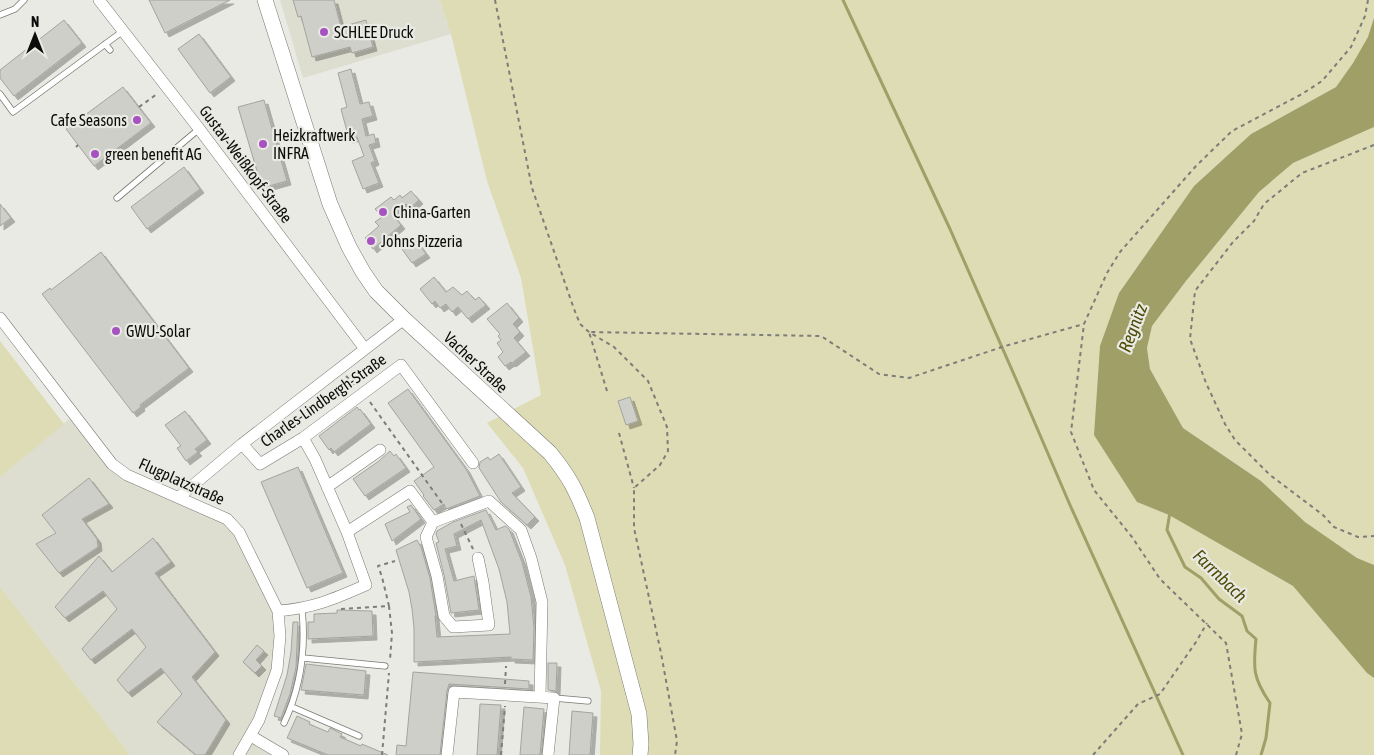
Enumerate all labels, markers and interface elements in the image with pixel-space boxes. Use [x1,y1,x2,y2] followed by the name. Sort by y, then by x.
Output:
[10,10,60,60] north arrow
[31,14,39,30] text: N
[334,23,414,41] place label: SCHLEE Druck
[318,26,330,38] marker: SCHLEE Druck
[195,102,296,227] street label: Gustav-Weißkopf-Straße
[50,111,127,129] place label: Cafe Seasons
[131,114,143,126] marker: Cafe Seasons
[273,126,355,162] place label: Heizkraftwerk INFRA
[257,138,269,150] marker: Heizkraftwerk INFRA
[105,145,202,164] place label: green benefit AG
[89,148,101,160] marker: green benefit AG
[393,203,471,221] place label: China-Garten
[377,206,389,218] marker: China-Garten
[381,232,463,250] place label: Johns Pizzeria
[365,235,377,247] marker: Johns Pizzeria
[1114,300,1151,355] water label: Regnitz
[126,322,190,340] place label: GWU-Solar
[110,325,122,337] marker: GWU-Solar
[440,328,512,396] street label: Vacher Straße
[257,350,390,451] street label: Charles-Lindbergh-Straße
[136,454,228,509] street label: Flugplatzstraße
[1189,545,1252,607] water label: Farrnbach

